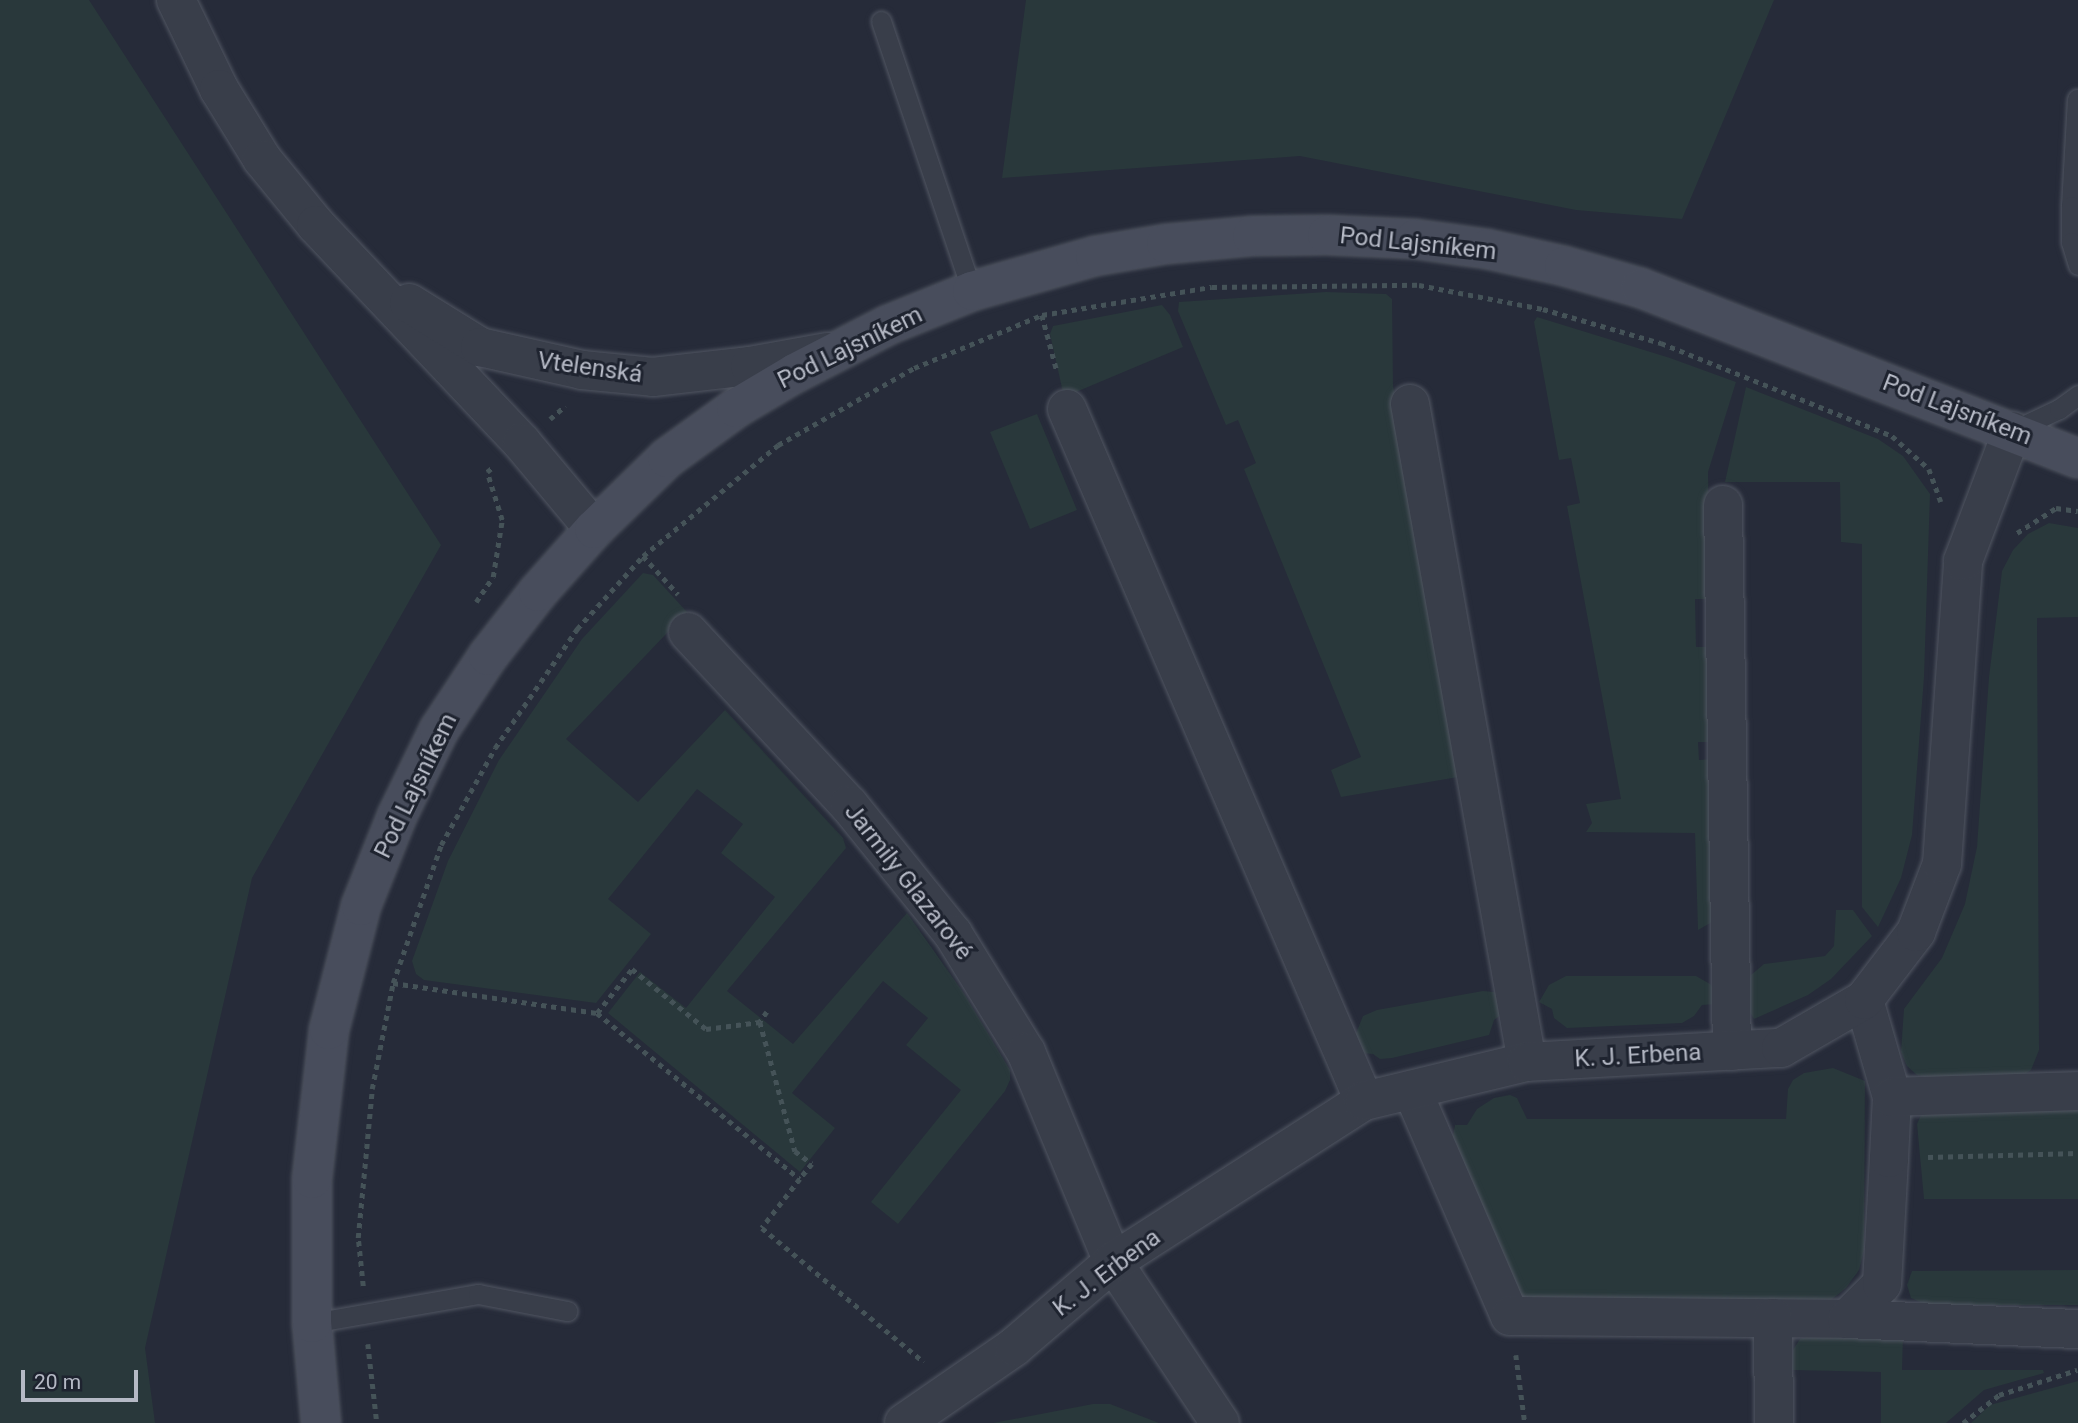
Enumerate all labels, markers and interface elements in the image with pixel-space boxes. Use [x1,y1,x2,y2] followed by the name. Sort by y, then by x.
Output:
[1338,221,1498,267] street label: Pod Lajsníkem
[773,301,927,395] street label: Pod Lajsníkem
[536,346,644,390] street label: Vtelenská
[1878,368,2036,452] street label: Pod Lajsníkem
[369,709,463,863] street label: Pod Lajsníkem
[838,798,978,966] street label: Jarmily Glazarové
[1574,1038,1702,1074] street label: K. J. Erbena
[1048,1223,1166,1323] street label: K. J. Erbena
[24,1356,142,1400] scale bar
[34,1370,81,1394] text: 20 m

